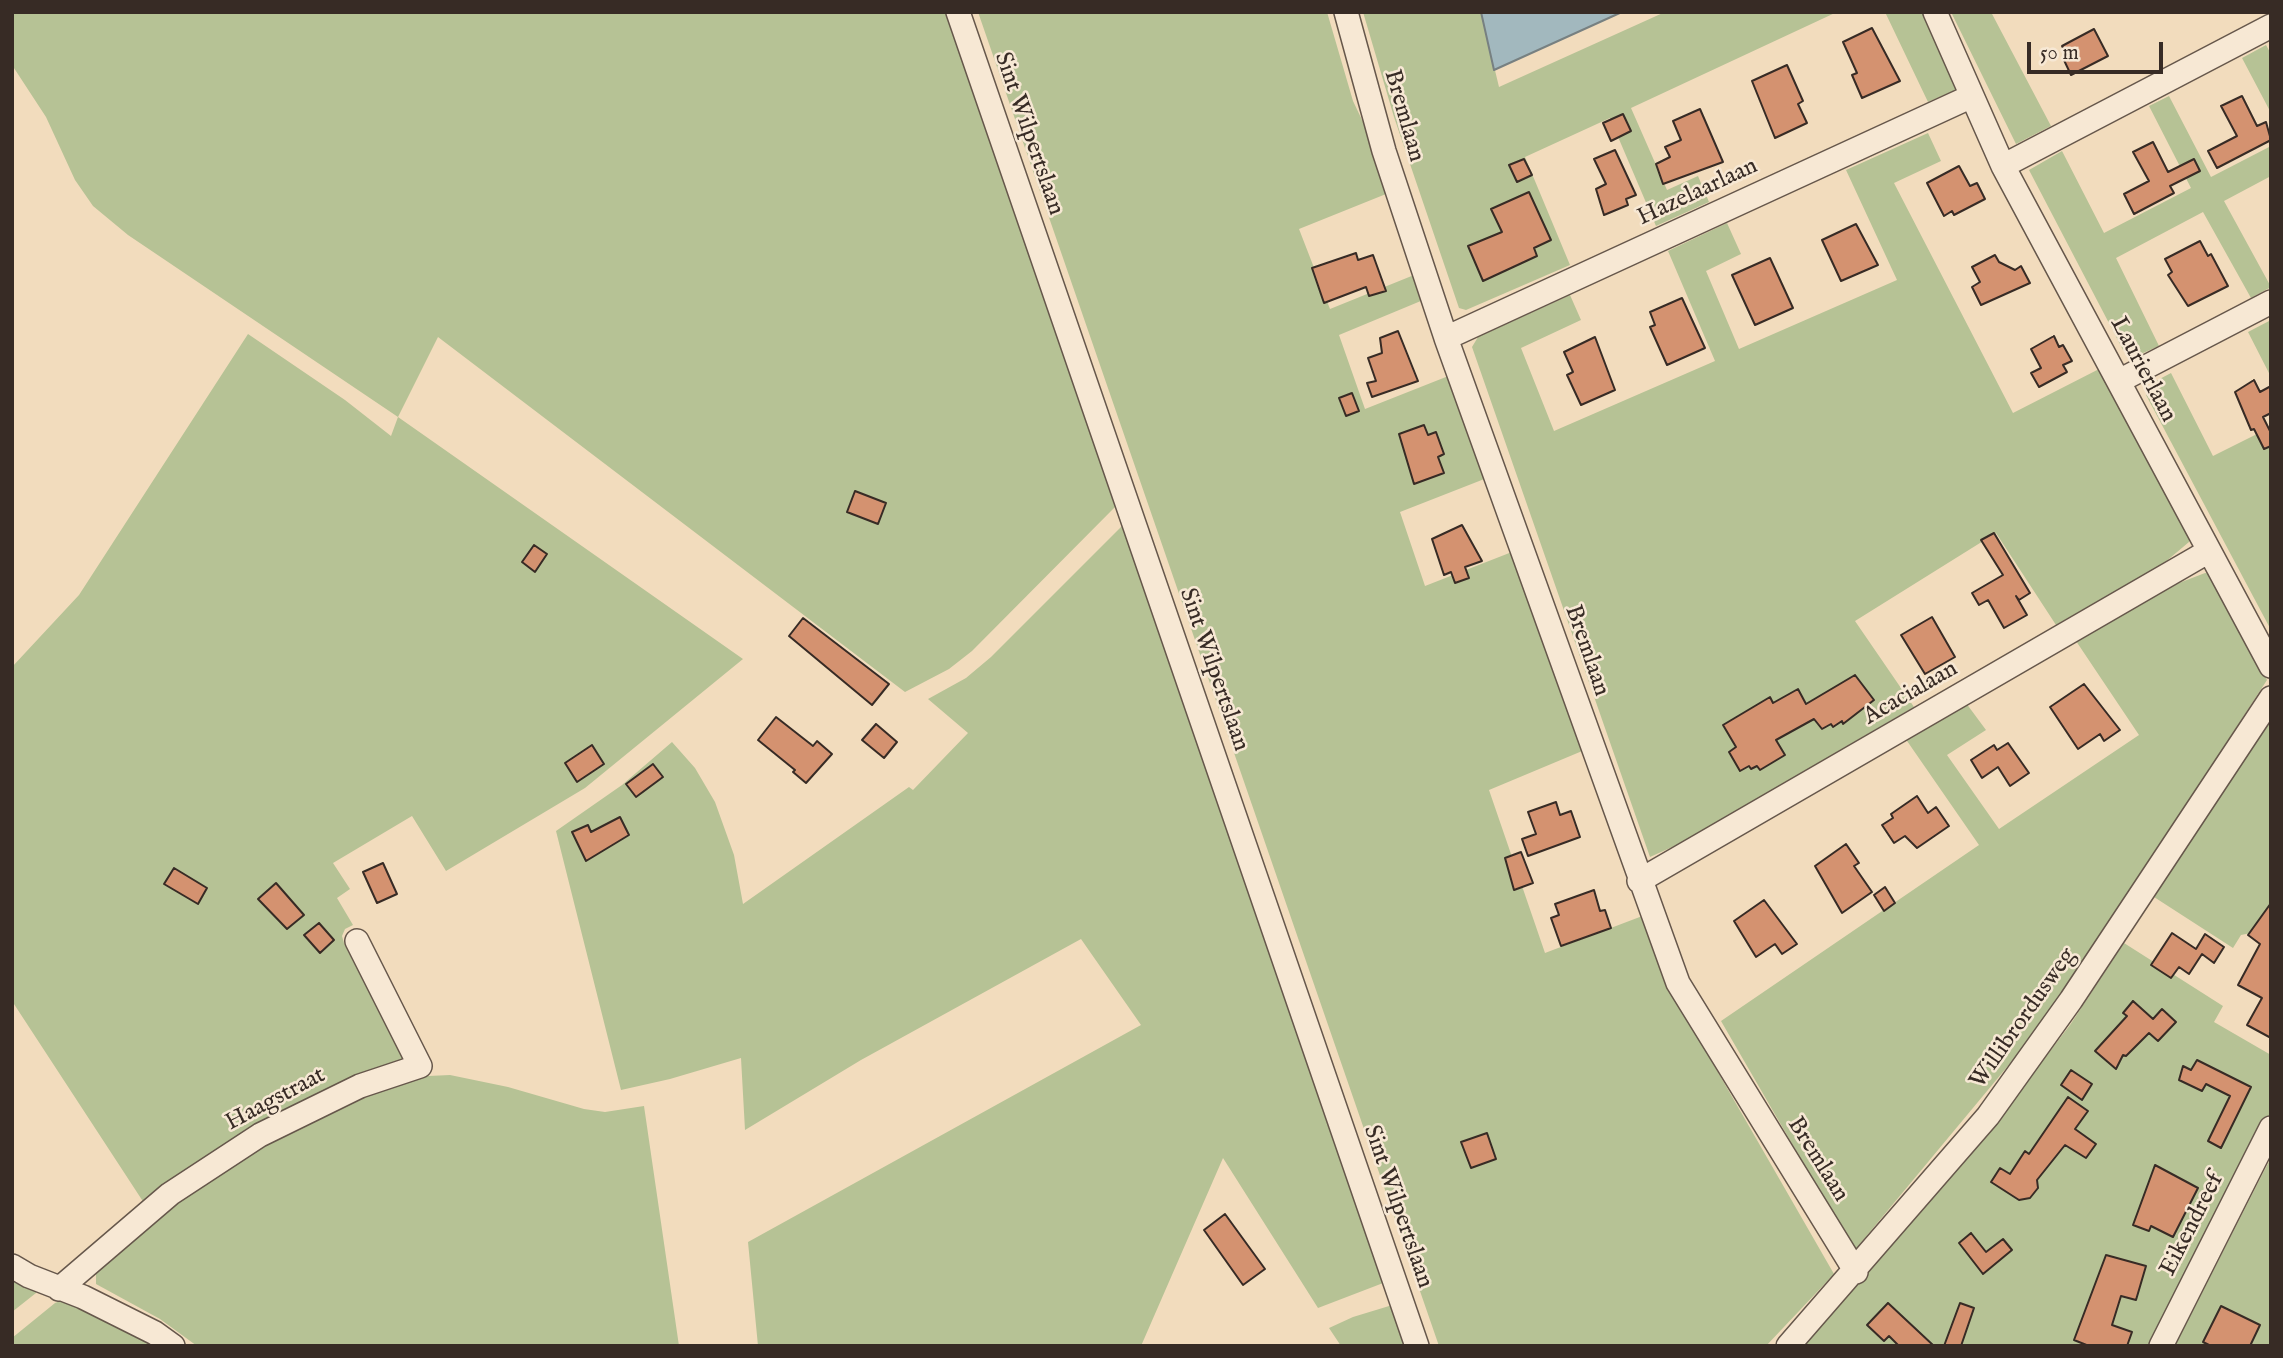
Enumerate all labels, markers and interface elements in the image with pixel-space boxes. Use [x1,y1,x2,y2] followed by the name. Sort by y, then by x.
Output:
[2031,28,2168,72] scale bar
[2040,40,2079,67] text: 50 m
[987,49,1069,219] street label: Sint Wilpertslaan
[1376,67,1430,165] street label: Bremlaan
[1633,153,1763,233] street label: Hazelaarlaan
[2102,312,2182,428] street label: Laurierlaan
[1172,585,1254,755] street label: Sint Wilpertslaan
[1557,602,1615,700] street label: Bremlaan
[1859,656,1963,732] street label: Acacialaan
[1965,943,2083,1095] street label: Willibrordusweg
[221,1062,331,1138] street label: Haagstraat
[1780,1112,1854,1208] street label: Bremlaan
[1356,1122,1438,1292] street label: Sint Wilpertslaan
[2155,1169,2231,1281] street label: Eikendreef

